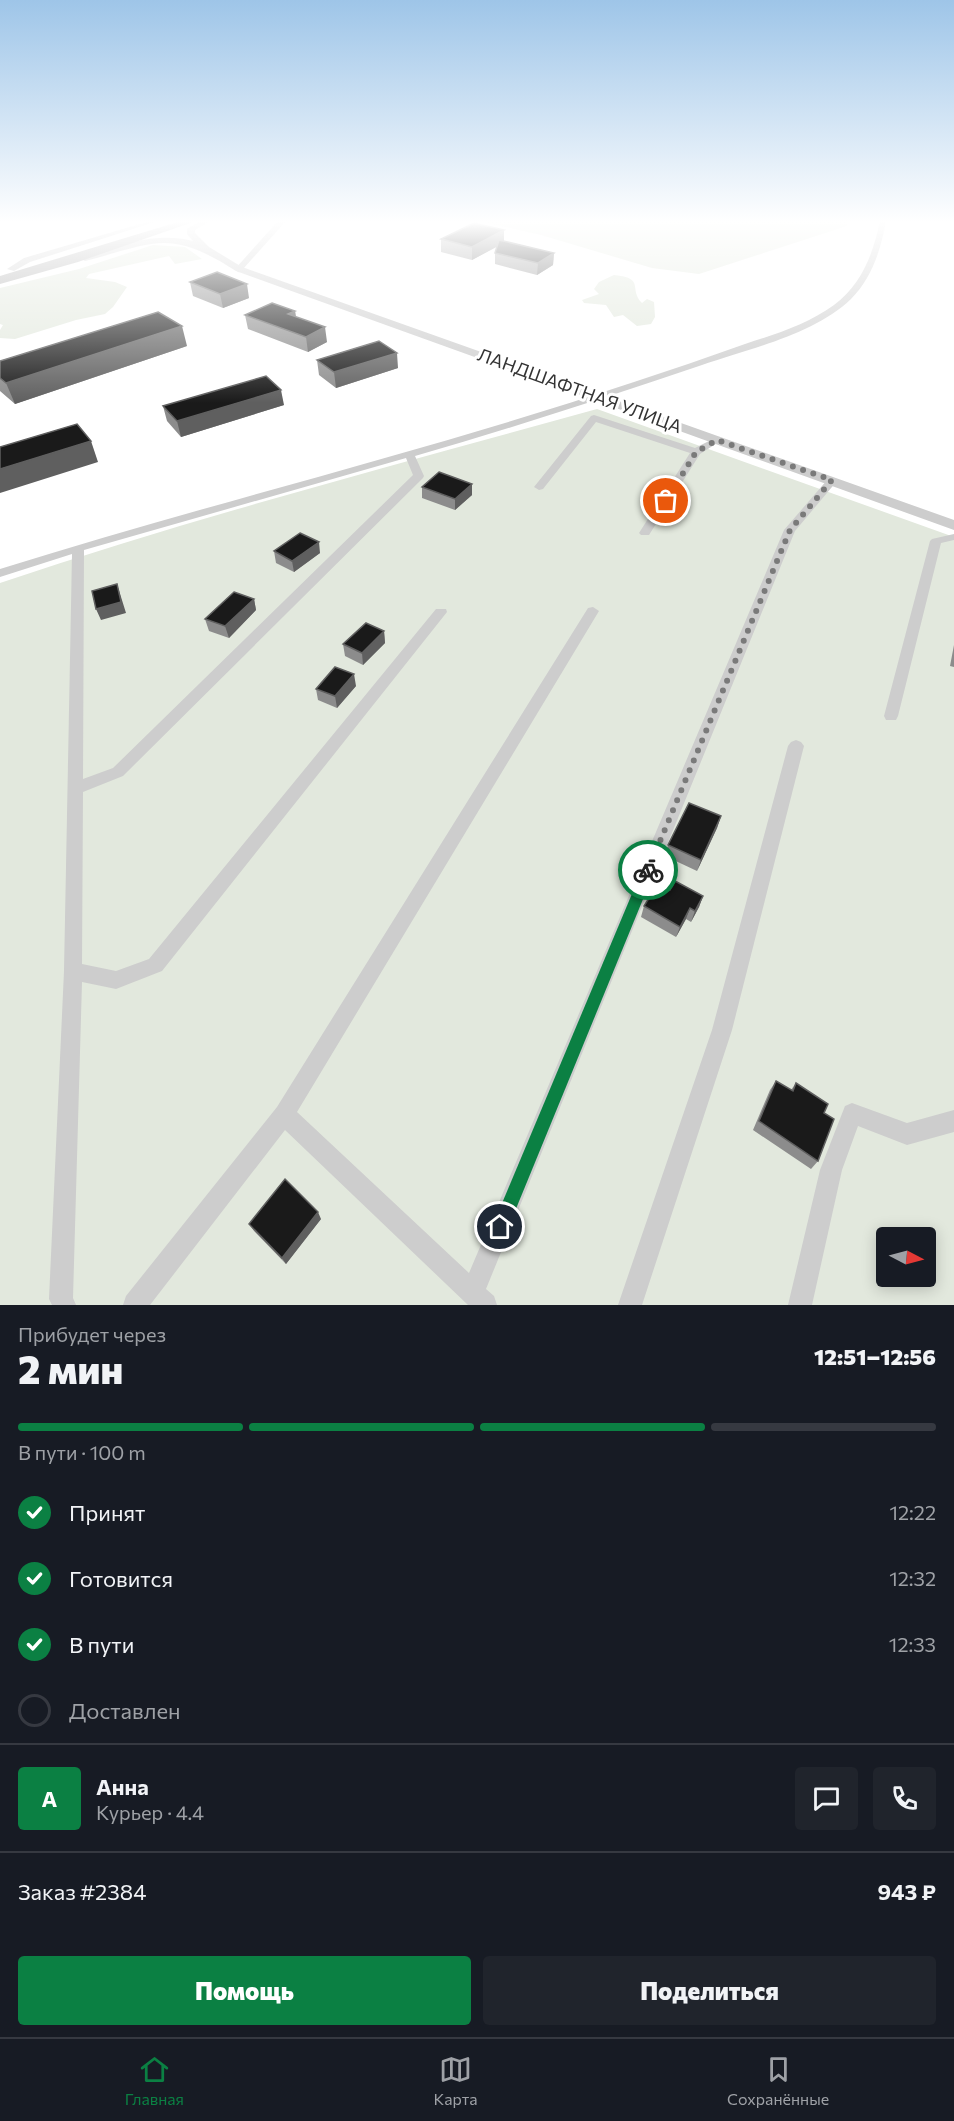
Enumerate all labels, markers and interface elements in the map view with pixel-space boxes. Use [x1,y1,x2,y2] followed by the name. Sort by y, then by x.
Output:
[475,343,685,437] street label: ЛАНДШАФТНАЯ УЛИЦА
[640,475,691,526] pin
[649,484,682,517] icon: bag
[618,840,678,900] courier
[632,854,665,887] icon: bike
[474,1201,525,1252] pin
[483,1210,516,1243] icon: home
[876,1227,936,1287] north arrow
[876,1227,936,1287] map controls
[18,1322,166,1346] text: Прибудет через
[814,1343,936,1370] text: 12:51–12:56
[18,1344,123,1392] text: 2 мин
[18,1440,146,1464] text: В пути · 100 m
[18,1496,51,1529] icon: check
[69,1499,145,1526] text: Принят
[889,1500,936,1524] text: 12:22
[18,1562,51,1595] icon: check
[69,1565,173,1592] text: Готовится
[889,1566,936,1590] text: 12:32
[18,1628,51,1661] icon: check
[69,1631,134,1658] text: В пути
[889,1632,936,1656] text: 12:33
[69,1697,181,1724] text: Доставлен
[795,1767,858,1830] button: chat
[873,1767,936,1830] button: phone
[96,1773,149,1800] text: Анна
[42,1785,57,1812] text: А
[96,1800,204,1824] text: Курьер · 4.4
[18,1878,146,1905] text: Заказ #2384
[877,1878,936,1905] text: 943 ₽
[18,1956,471,2025] button: Помощь
[483,1956,936,2025] button: Поделиться
[125,2053,184,2108] tab: Главная
[434,2053,478,2108] tab: Карта
[727,2053,829,2108] tab: Сохранённые

